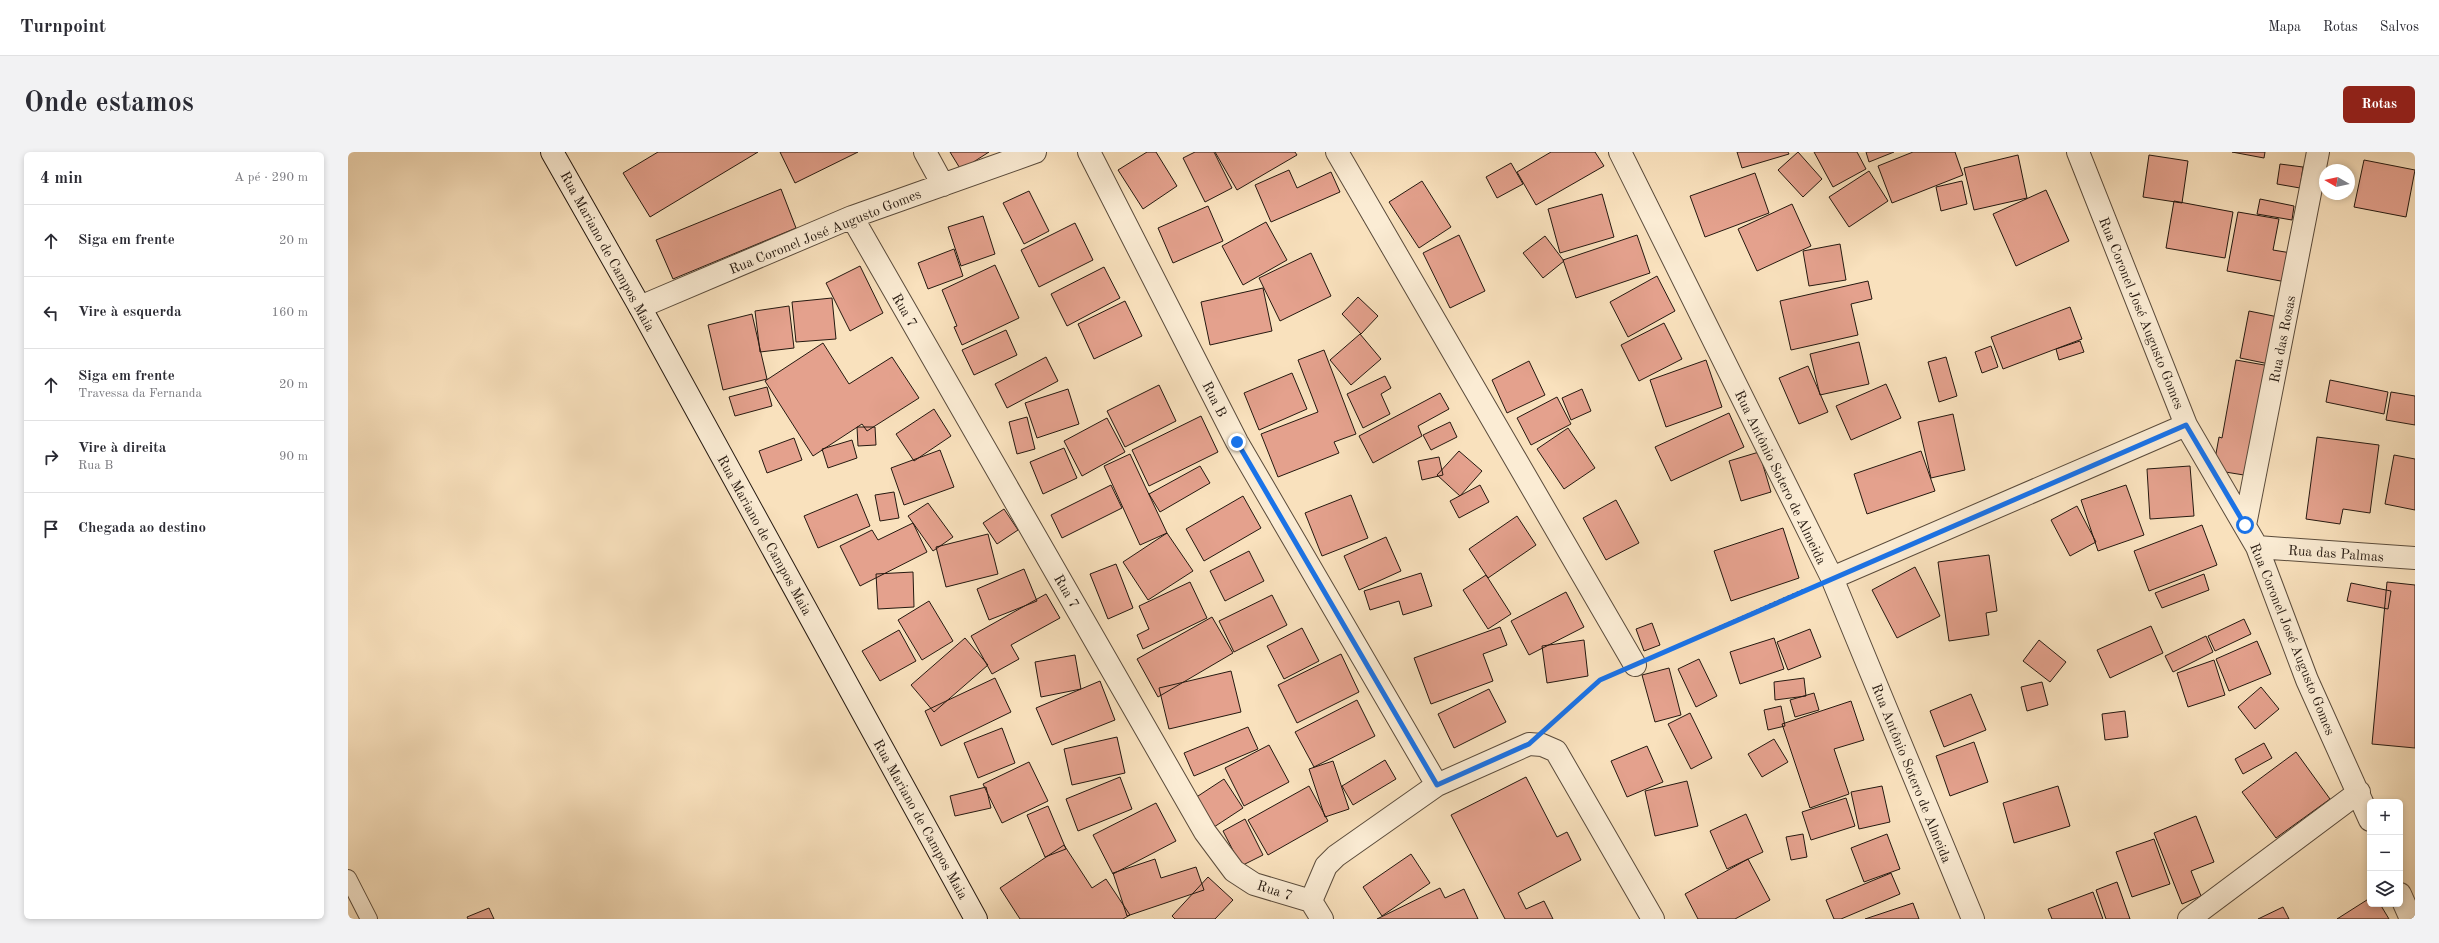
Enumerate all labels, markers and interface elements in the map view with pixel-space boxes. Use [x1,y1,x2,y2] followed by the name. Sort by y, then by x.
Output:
[20,18,106,37] text: Turnpoint
[2268,20,2301,34] text: Mapa
[2323,20,2358,34] text: Rotas
[2380,20,2419,34] text: Salvos
[2343,86,2415,123] button: Rotas
[24,90,194,118] text: Onde estamos
[2319,164,2355,200] north arrow
[557,169,657,334] street label: Rua Mariano de Campos Maia
[40,170,83,187] text: 4 min
[234,171,308,184] text: A pé · 290 m
[727,187,923,277] street label: Rua Coronel José Augusto Gomes
[2096,215,2186,411] street label: Rua Coronel José Augusto Gomes
[40,230,62,252] icon: ahead
[78,233,175,248] text: Siga em frente
[279,234,308,247] text: 20 m
[889,291,919,330] street label: Rua 7
[2268,294,2298,384] street label: Rua das Rosas
[40,302,62,324] icon: left
[78,305,182,320] text: Vire à esquerda
[271,306,308,319] text: 160 m
[78,369,175,384] text: Siga em frente
[40,374,62,396] icon: ahead
[279,378,308,391] text: 20 m
[1199,379,1229,420] street label: Rua B
[78,387,202,400] text: Travessa da Fernanda
[1732,388,1828,567] street label: Rua Antônio Sotero de Almeida
[1228,433,1246,451] route end
[78,441,166,456] text: Vire à direita
[40,446,62,468] icon: right
[279,450,308,463] text: 90 m
[714,453,814,618] street label: Rua Mariano de Campos Maia
[78,459,113,472] text: Rua B
[2236,516,2254,534] route start
[40,518,62,540] icon: arrive
[78,521,206,536] text: Chegada ao destino
[2247,541,2337,737] street label: Rua Coronel José Augusto Gomes
[2287,544,2384,564] street label: Rua das Palmas
[1051,572,1081,611] street label: Rua 7
[1869,682,1954,865] street label: Rua Antônio Sotero de Almeida
[870,737,970,902] street label: Rua Mariano de Campos Maia
[2367,799,2403,907] map controls
[2367,799,2403,835] button: +
[2367,835,2403,871] button: −
[2367,871,2403,907] button: layers
[1255,879,1294,903] street label: Rua 7

